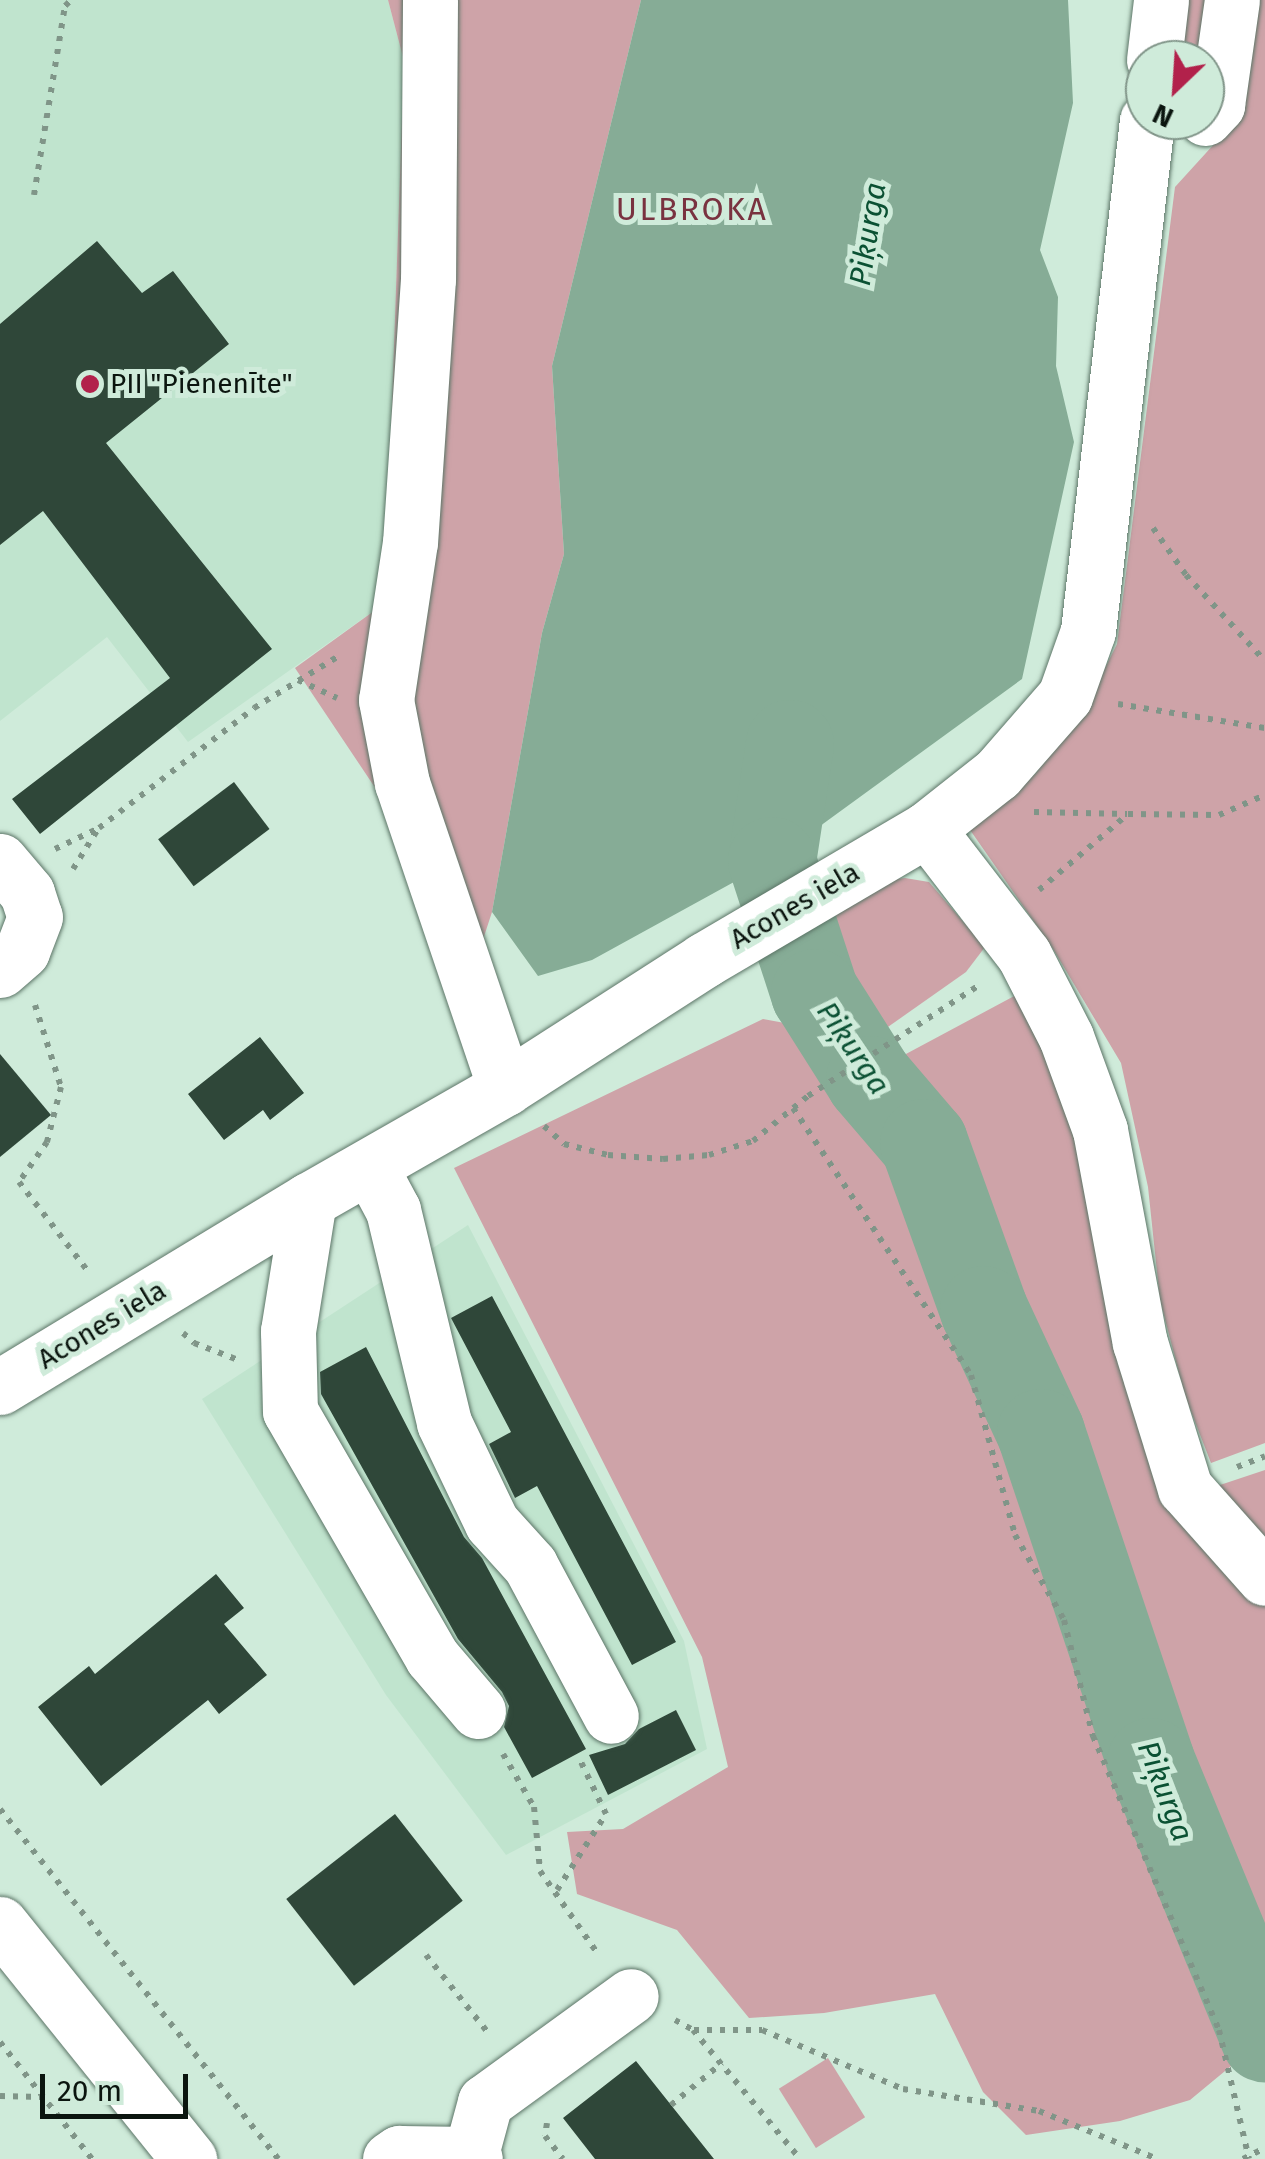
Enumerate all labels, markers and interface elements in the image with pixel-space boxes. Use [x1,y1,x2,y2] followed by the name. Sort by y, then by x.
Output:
[1125,40,1225,140] north arrow
[1148,97,1178,135] text: N
[842,180,894,288] water label: Piķurga
[616,190,768,228] district label: ULBROKA
[110,367,293,401] place label: PII "Pienenīte"
[79,373,101,395] marker: PII "Pienenīte"
[724,855,866,957] street label: Acones iela
[809,995,897,1101] water label: Piķurga
[32,1274,172,1376] street label: Acones iela
[1130,1736,1200,1846] water label: Piķurga
[45,2054,192,2116] scale bar
[57,2073,122,2109] text: 20 m

